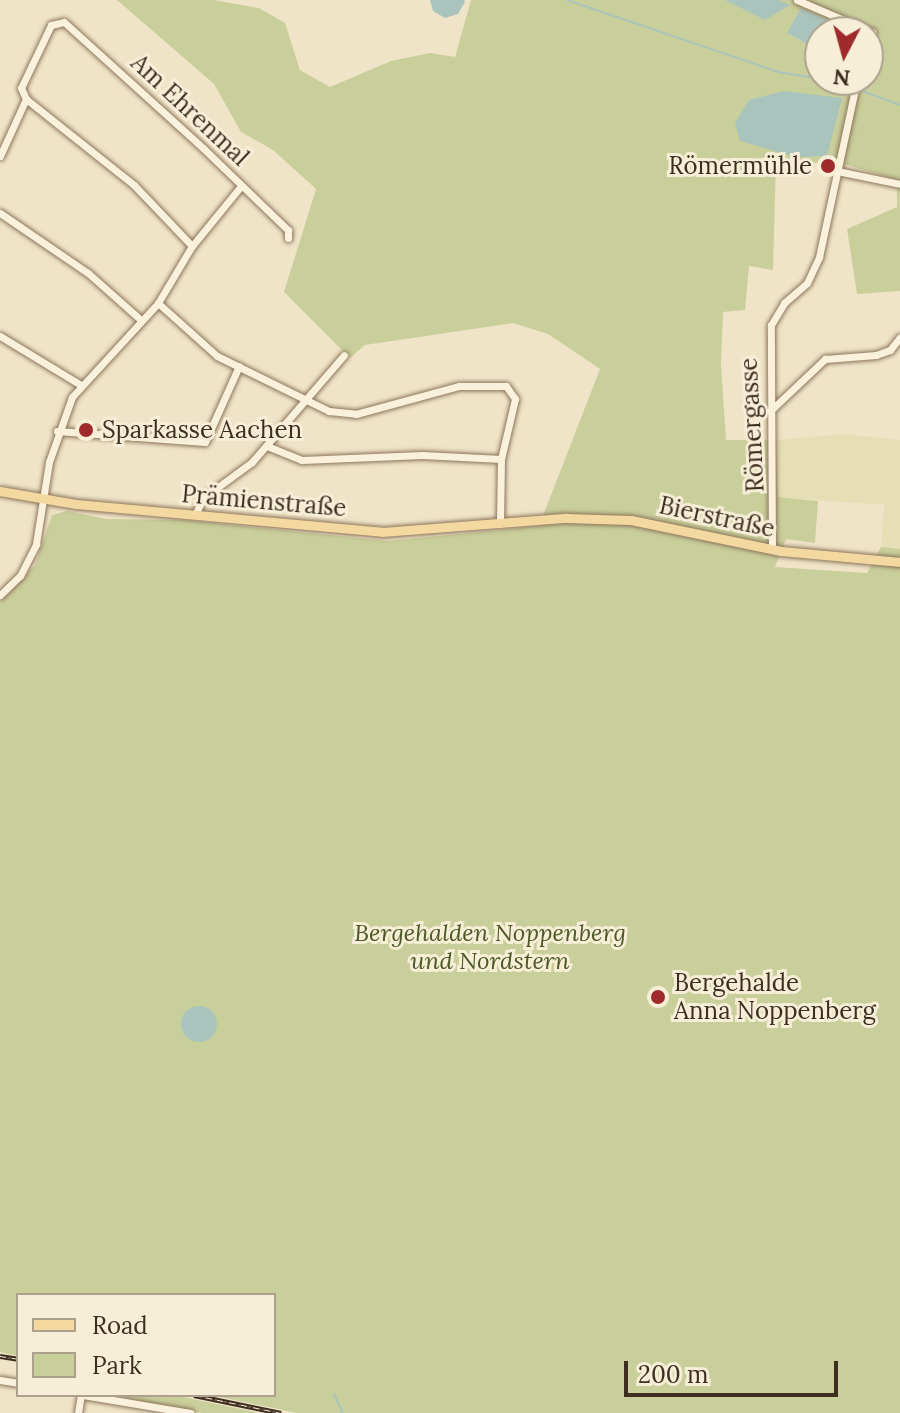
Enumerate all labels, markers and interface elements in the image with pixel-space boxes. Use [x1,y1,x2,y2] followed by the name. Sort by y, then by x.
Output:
[804,16,884,96] north arrow
[125,48,255,172] street label: Am Ehrenmal
[832,63,852,93] text: N
[669,152,812,180] place label: Römermühle
[819,157,837,175] marker: Römermühle
[734,357,770,493] street label: Römergasse
[102,416,302,444] place label: Sparkasse Aachen
[77,421,95,439] marker: Sparkasse Aachen
[180,479,348,523] street label: Prämienstraße
[657,491,777,543] street label: Bierstraße
[354,919,626,975] park label: Bergehalden Noppenberg und Nordstern
[674,969,876,1025] place label: Bergehalde Anna Noppenberg
[649,988,667,1006] marker: Bergehalde Anna Noppenberg
[16,1293,276,1397] legend
[92,1310,148,1341] text: Road
[628,1345,842,1395] scale bar
[92,1350,142,1381] text: Park
[638,1359,708,1390] text: 200 m

